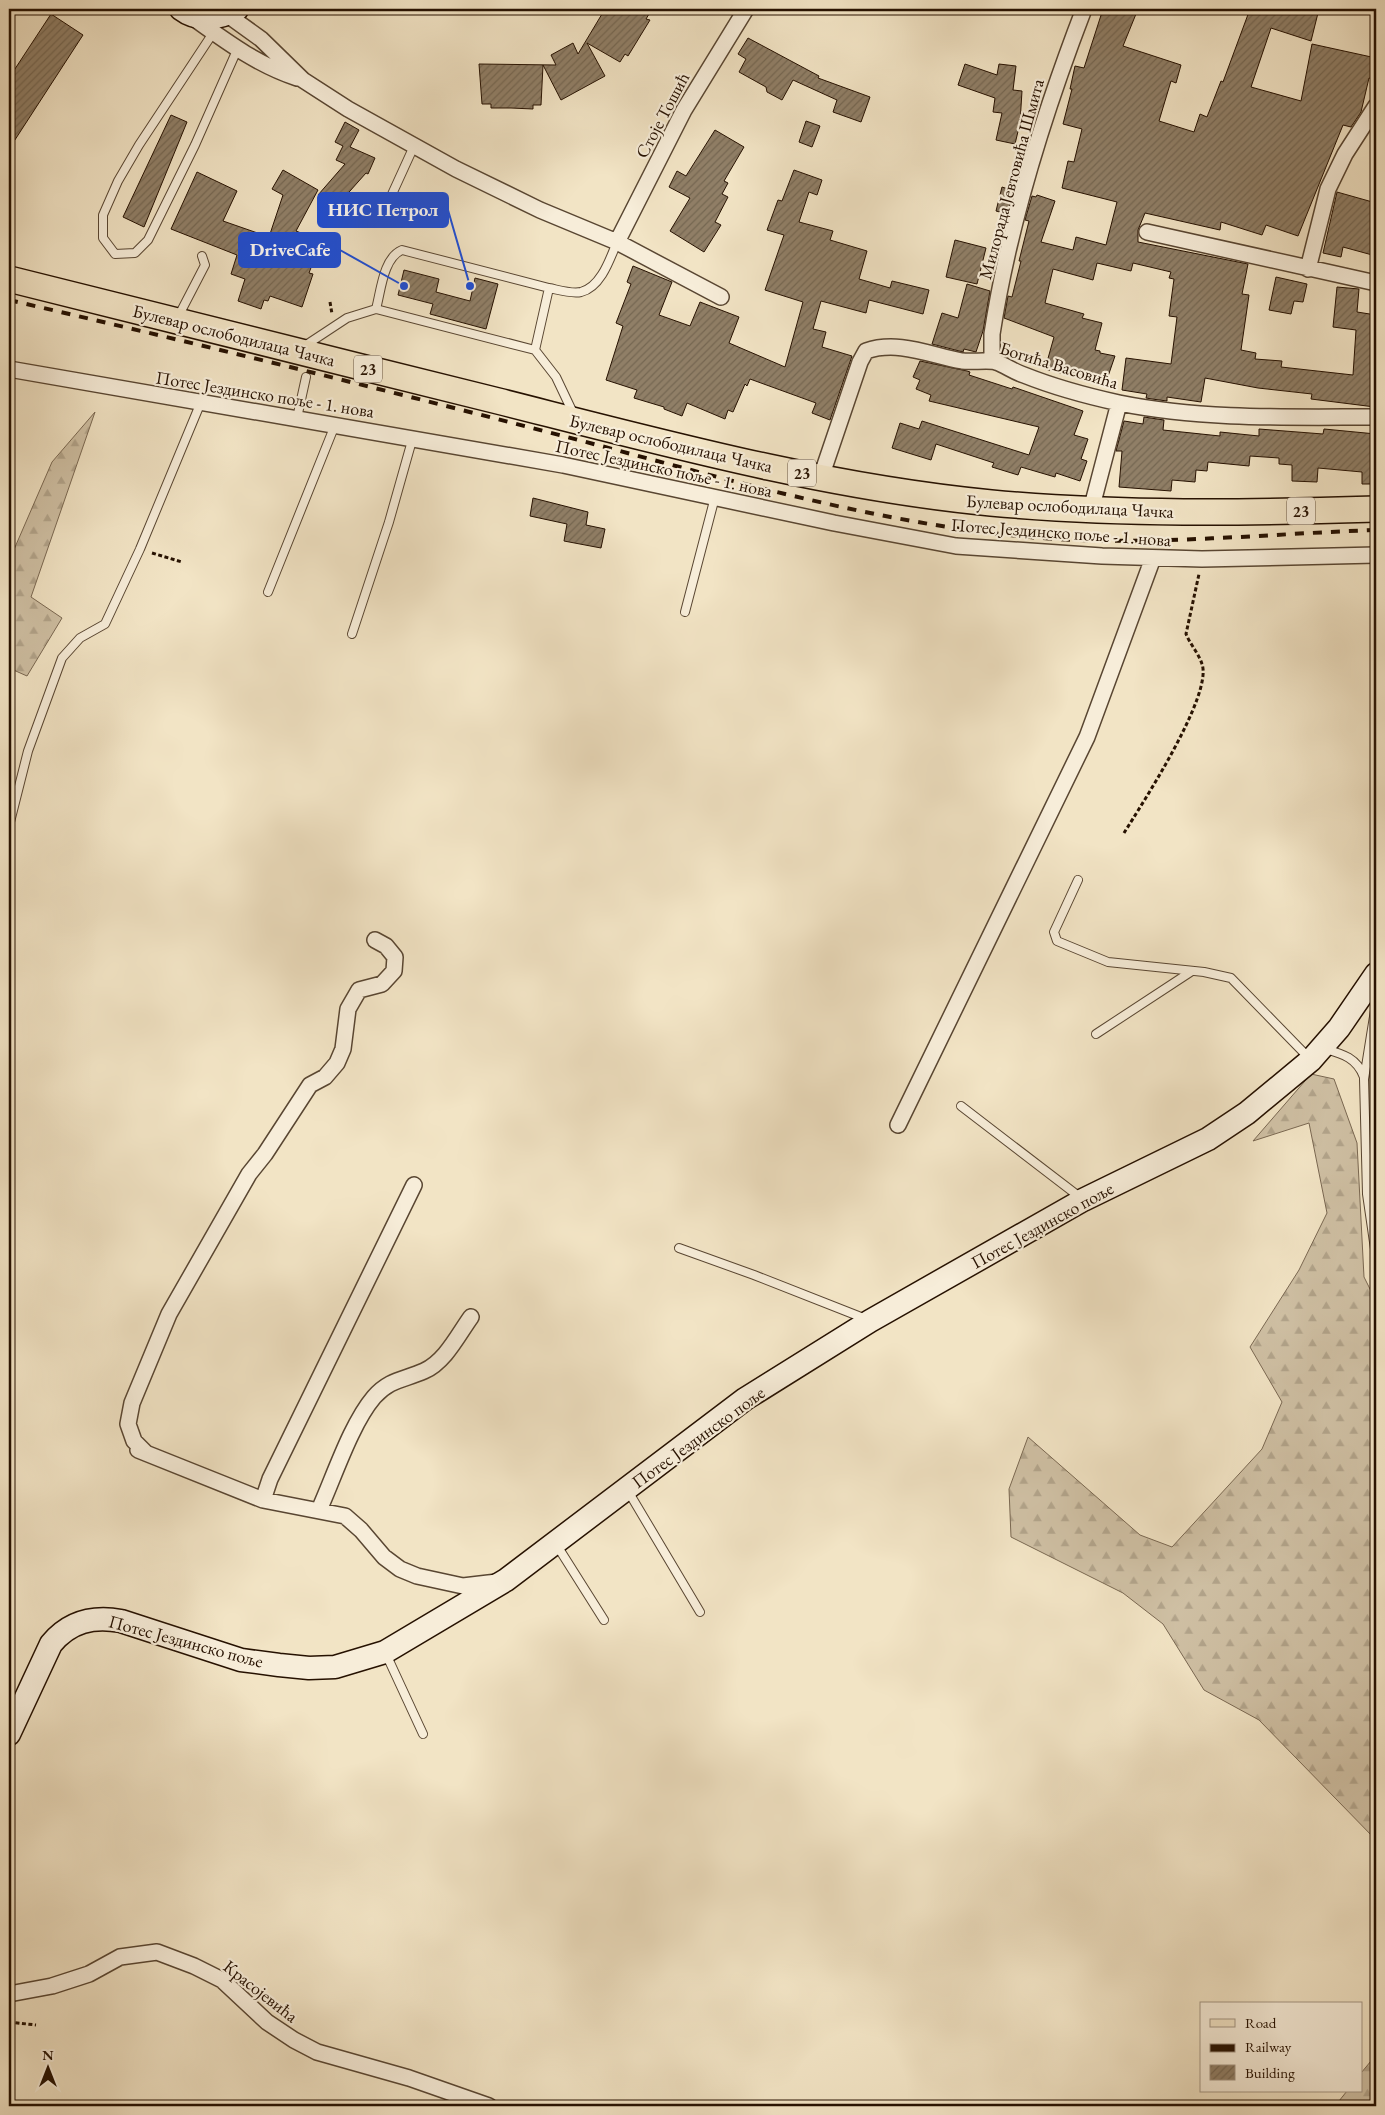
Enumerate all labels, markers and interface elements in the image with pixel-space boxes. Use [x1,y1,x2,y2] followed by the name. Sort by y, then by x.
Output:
[630,68,694,162] street label: Стоје Тошић
[973,75,1049,282] street label: Милорада Јевтовића Шмита
[318,193,448,227] callout: НИС Петрол
[328,197,439,222] text: НИС Петрол
[239,233,340,267] callout: DriveCafe
[250,237,330,262] text: DriveCafe
[130,299,338,372] street label: Булевар ослободилаца Чачка
[997,336,1122,394] street label: Богића Васовића
[354,356,382,382] road number: 23
[154,365,377,423] street label: Потес Јездинско поље - 1. нова
[567,408,776,478] street label: Булевар ослободилаца Чачка
[554,434,775,502] street label: Потес Јездинско поље - 1. нова
[788,459,816,486] road number: 23
[966,489,1175,523] street label: Булевар ослободилаца Чачка
[1287,498,1315,524] road number: 23
[950,513,1173,551] street label: Потес Јездинско поље - 1. нова
[967,1176,1117,1274] street label: Потес Јездинско поље
[627,1381,769,1493] street label: Потес Јездинско поље
[106,1609,266,1673] street label: Потес Јездинско поље
[219,1955,304,2028] street label: Красојевића
[1200,2002,1362,2092] legend
[1245,2013,1277,2032] text: Road
[1245,2037,1292,2056] text: Railway
[22,2042,72,2092] north arrow
[42,2046,54,2064] text: N
[1245,2063,1295,2082] text: Building

